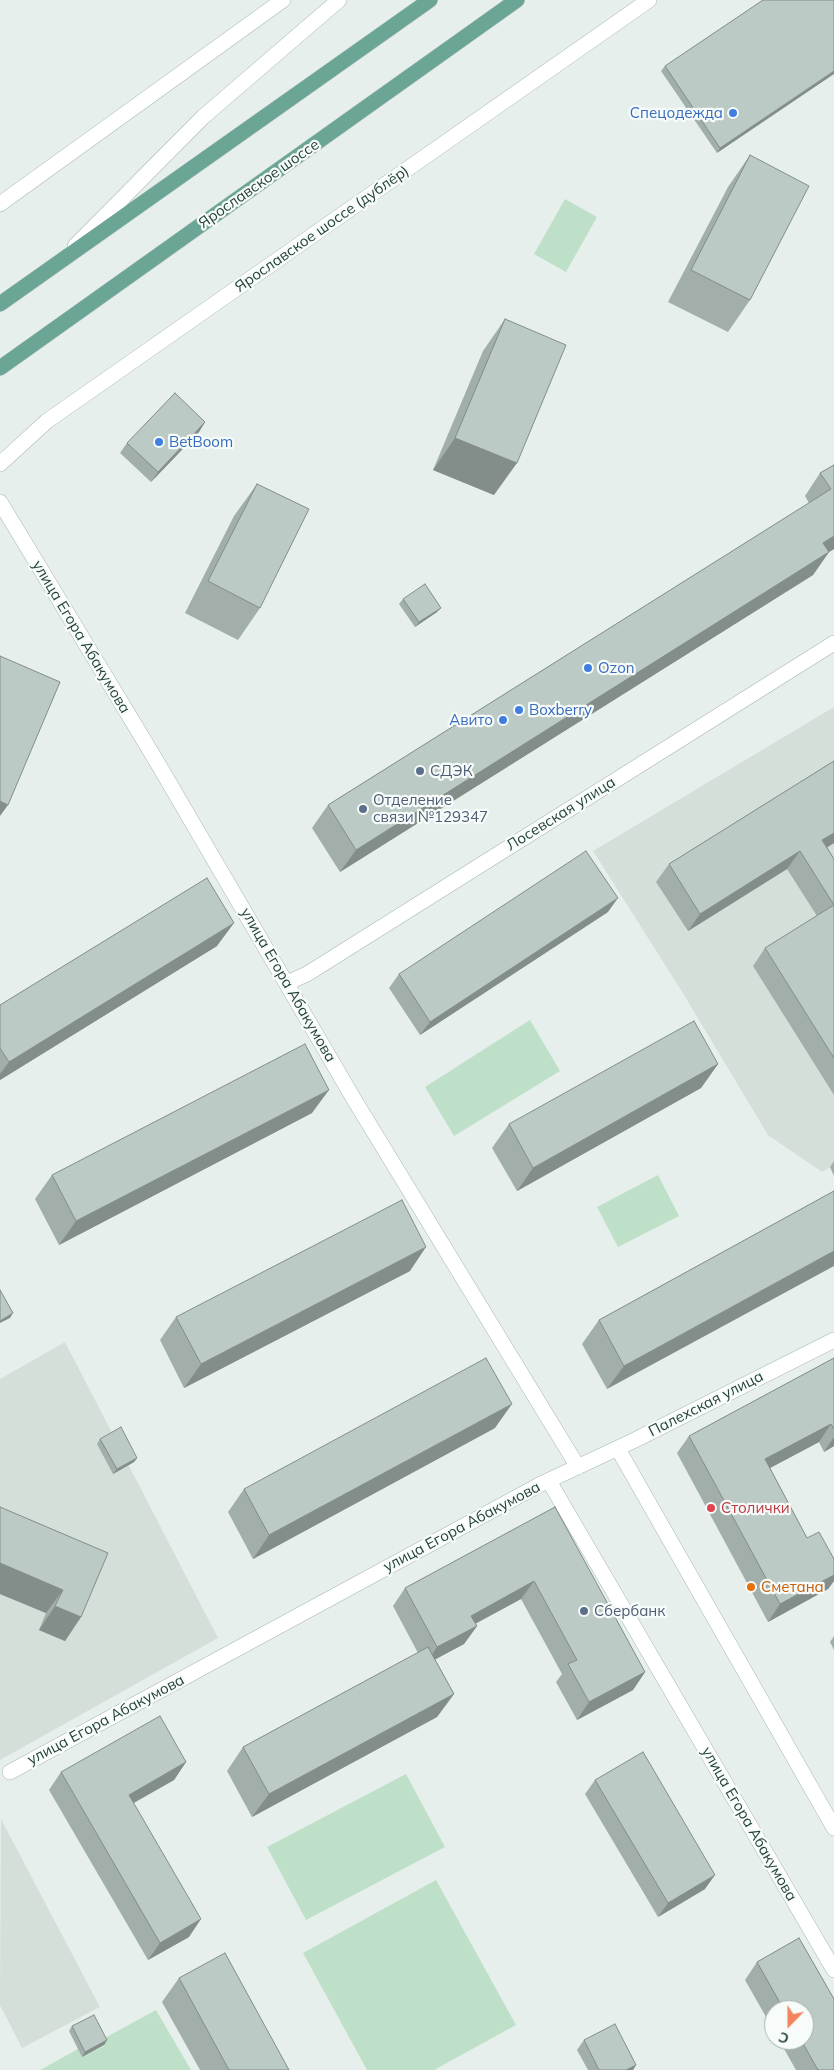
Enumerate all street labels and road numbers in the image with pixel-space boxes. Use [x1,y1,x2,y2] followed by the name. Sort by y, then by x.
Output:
[195,136,323,232] street label: Ярославское шоссе
[231,162,413,296] street label: Ярославское шоссе (дублёр)
[28,557,134,717] street label: улица Егора Абакумова
[503,773,619,855] street label: Лосевская улица
[236,905,340,1065] street label: улица Егора Абакумова
[646,1367,766,1441] street label: Палехская улица
[380,1478,544,1576] street label: улица Егора Абакумова
[24,1671,188,1769] street label: улица Егора Абакумова
[697,1744,801,1904] street label: улица Егора Абакумова

